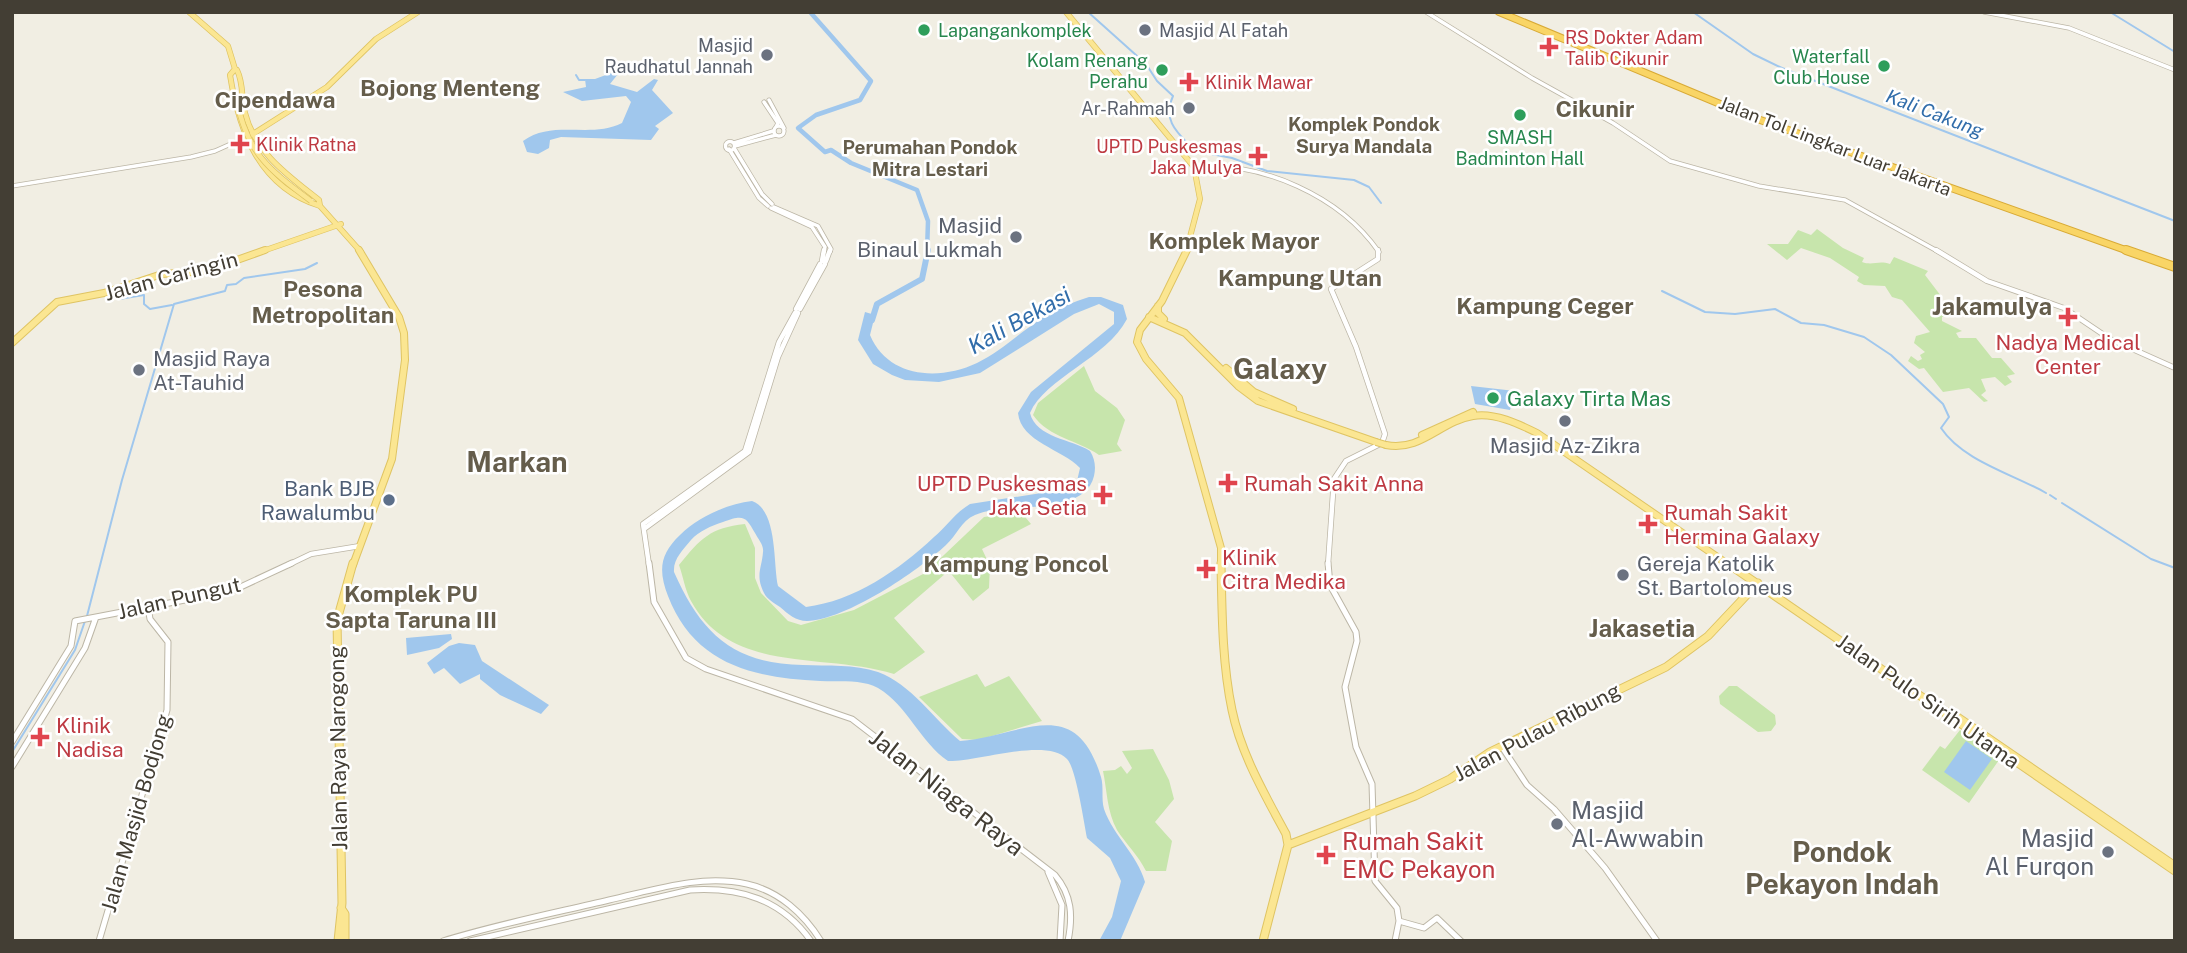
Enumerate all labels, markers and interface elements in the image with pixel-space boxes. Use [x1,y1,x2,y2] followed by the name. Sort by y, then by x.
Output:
[938,20,1092,41] place label: Lapangankomplek
[1159,20,1288,41] place label: Masjid Al Fatah
[916,22,932,38] marker: Lapangankomplek
[1137,22,1153,38] marker: Masjid Al Fatah
[1565,27,1703,69] place label: RS Dokter Adam Talib Cikunir
[605,35,753,77] place label: Masjid Raudhatul Jannah
[1539,37,1559,57] marker: RS Dokter Adam Talib Cikunir
[1773,46,1870,88] place label: Waterfall Club House
[759,47,775,63] marker: Masjid Raudhatul Jannah
[1027,50,1148,92] place label: Kolam Renang Perahu
[1876,58,1892,74] marker: Waterfall Club House
[1154,62,1170,78] marker: Kolam Renang Perahu
[1179,72,1199,92] marker: Klinik Mawar
[1205,72,1313,93] place label: Klinik Mawar
[360,74,540,101] district label: Bojong Menteng
[1883,84,1988,142] water label: Kali Cakung
[215,86,335,113] district label: Cipendawa
[1716,92,1954,200] street label: Jalan Tol Lingkar Luar Jakarta
[1556,95,1634,122] district label: Cikunir
[1081,98,1175,119] place label: Ar-Rahmah
[1181,100,1197,116] marker: Ar-Rahmah
[1512,107,1528,123] marker: SMASH Badminton Hall
[1288,113,1440,157] district label: Komplek Pondok Surya Mandala
[1455,127,1585,169] place label: SMASH Badminton Hall
[230,134,250,154] marker: Klinik Ratna
[256,134,357,155] place label: Klinik Ratna
[842,136,1018,180] district label: Perumahan Pondok Mitra Lestari
[1096,136,1242,178] place label: UPTD Puskesmas Jaka Mulya
[1248,146,1268,166] marker: UPTD Puskesmas Jaka Mulya
[857,213,1002,262] place label: Masjid Binaul Lukmah
[1148,227,1320,254] district label: Komplek Mayor
[1008,229,1024,245] marker: Masjid Binaul Lukmah
[102,246,240,306] street label: Jalan Caringin
[1218,264,1382,291] district label: Kampung Utan
[252,275,394,328] district label: Pesona Metropolitan
[963,280,1076,359] water label: Kali Bekasi
[1456,292,1634,319] district label: Kampung Ceger
[1932,292,2052,320] district label: Jakamulya
[2058,307,2078,327] marker: Nadya Medical Center
[1995,330,2141,379] place label: Nadya Medical Center
[153,346,270,395] place label: Masjid Raya At-Tauhid
[1233,352,1327,385] district label: Galaxy
[131,362,147,378] marker: Masjid Raya At-Tauhid
[1507,386,1671,411] place label: Galaxy Tirta Mas
[1485,390,1501,406] marker: Galaxy Tirta Mas
[1557,413,1573,429] marker: Masjid Az-Zikra
[1490,433,1640,458] place label: Masjid Az-Zikra
[466,445,568,478] district label: Markan
[917,471,1087,520] place label: UPTD Puskesmas Jaka Setia
[1244,471,1424,496] place label: Rumah Sakit Anna
[1218,473,1238,493] marker: Rumah Sakit Anna
[261,476,375,525] place label: Bank BJB Rawalumbu
[1093,485,1113,505] marker: UPTD Puskesmas Jaka Setia
[381,492,397,508] marker: Bank BJB Rawalumbu
[1664,500,1820,549] place label: Rumah Sakit Hermina Galaxy
[1638,514,1658,534] marker: Rumah Sakit Hermina Galaxy
[1222,545,1346,594] place label: Klinik Citra Medika
[923,550,1109,577] district label: Kampung Poncol
[1637,551,1792,600] place label: Gereja Katolik St. Bartolomeus
[1196,559,1216,579] marker: Klinik Citra Medika
[1615,567,1631,583] marker: Gereja Katolik St. Bartolomeus
[115,572,243,624] street label: Jalan Pungut
[325,580,497,633] district label: Komplek PU Sapta Taruna III
[1589,614,1695,642] district label: Jakasetia
[1832,628,2024,774] street label: Jalan Pulo Sirih Utama
[324,645,352,851] street label: Jalan Raya Narogong
[1449,678,1625,786] street label: Jalan Pulau Ribung
[96,711,176,915] street label: Jalan Masjid Bodjong
[56,713,124,762] place label: Klinik Nadisa
[864,723,1030,861] street label: Jalan Niaga Raya
[30,727,50,747] marker: Klinik Nadisa
[1571,796,1704,852] place label: Masjid Al-Awwabin
[1549,816,1565,832] marker: Masjid Al-Awwabin
[1985,824,2094,880] place label: Masjid Al Furqon
[1342,827,1495,883] place label: Rumah Sakit EMC Pekayon
[1745,835,1939,900] district label: Pondok Pekayon Indah
[2100,844,2116,860] marker: Masjid Al Furqon
[1316,845,1336,865] marker: Rumah Sakit EMC Pekayon

